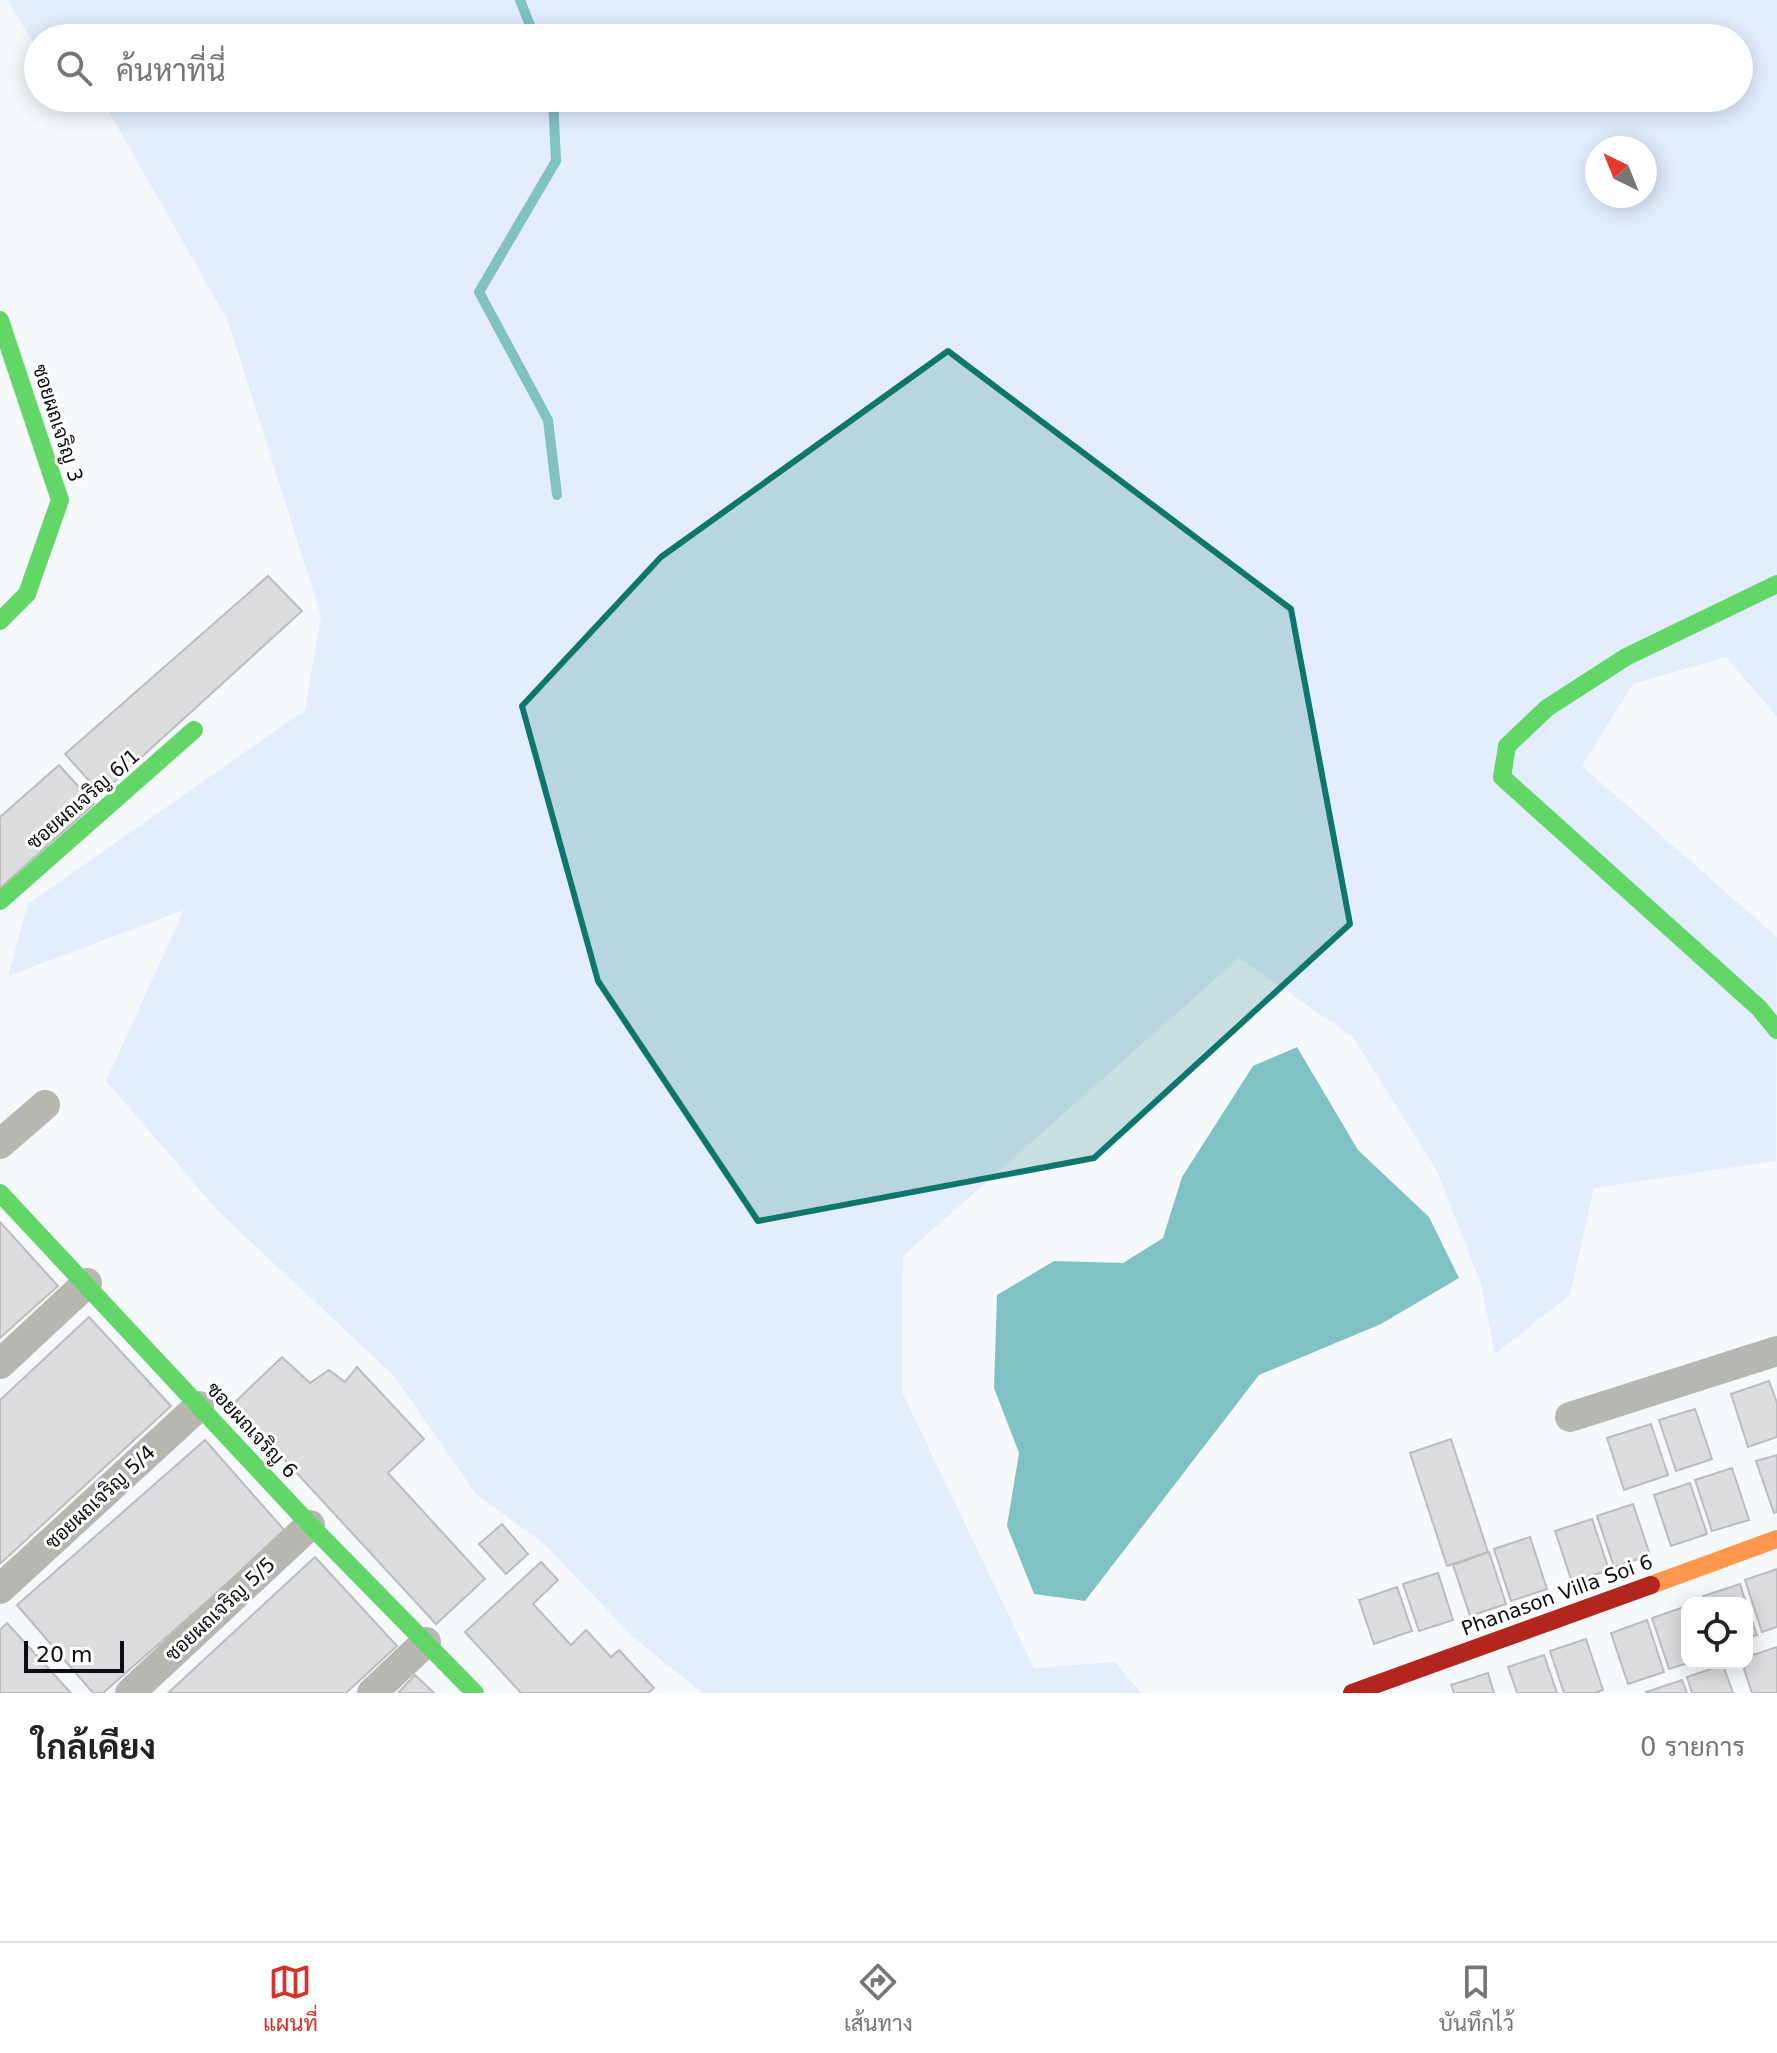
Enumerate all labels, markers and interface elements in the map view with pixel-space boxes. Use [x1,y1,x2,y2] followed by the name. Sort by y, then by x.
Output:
[24,24,1753,112] search box
[52,46,96,90] icon: search
[116,53,226,88] text: ค้นหาที่นี่
[1585,136,1657,208] north arrow
[28,361,88,485] street label: ซอยผถเจริญ 3
[22,743,144,855] street label: ซอยผถเจริญ 6/1
[202,1377,302,1483] street label: ซอยผถเจริญ 6
[40,1440,160,1554] street label: ซอยผถเจริญ 5/4
[1458,1549,1656,1641] street label: Phanason Villa Soi 6
[160,1552,280,1666] street label: ซอยผถเจริญ 5/5
[1681,1597,1753,1669] map controls
[1681,1597,1753,1669] button: locate
[24,1637,124,1673] scale bar
[36,1642,92,1667] text: 20 m
[32,1727,156,1767] text: ใกล้เคียง
[1640,1732,1745,1762] text: 0 รายการ
[263,1960,318,2036] tab: แผนที่
[844,1960,913,2036] tab: เส้นทาง
[1439,1960,1514,2036] tab: บันทึกไว้

